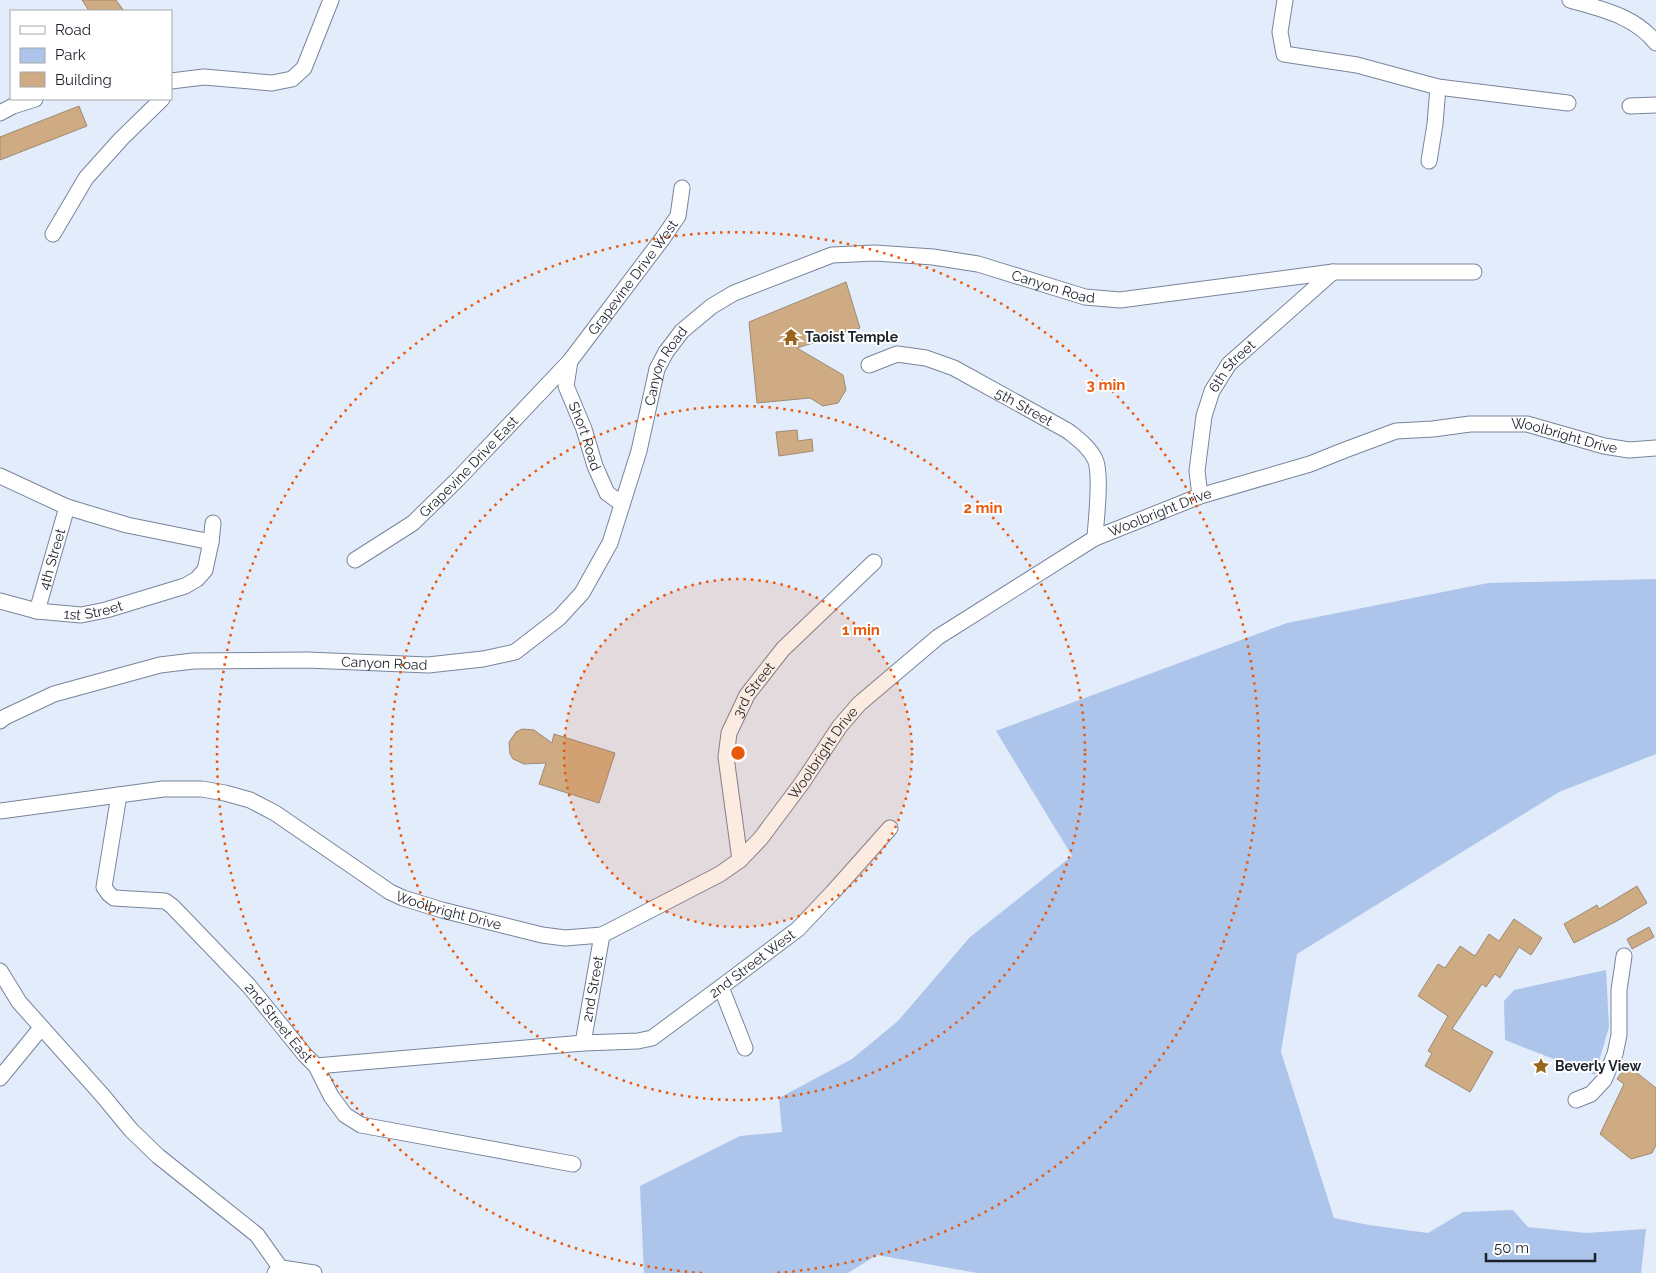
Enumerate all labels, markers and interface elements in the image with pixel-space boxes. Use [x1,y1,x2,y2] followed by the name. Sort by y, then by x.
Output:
[10,10,172,100] legend
[55,21,91,39] text: Road
[55,46,86,64] text: Park
[55,71,112,89] text: Building
[585,217,681,338] street label: Grapevine Drive West
[1010,267,1096,306] street label: Canyon Road
[641,323,690,407] street label: Canyon Road
[781,327,801,347] temple icon: Taoist Temple
[805,329,899,345] place label: Taoist Temple
[1205,337,1259,395] street label: 6th Street
[1087,376,1125,394] text: 3 min
[993,384,1056,429] street label: 5th Street
[565,399,604,473] street label: Short Road
[416,413,521,520] street label: Grapevine Drive East
[1511,416,1618,456] street label: Woolbright Drive
[1106,485,1213,540] street label: Woolbright Drive
[964,499,1002,517] text: 2 min
[36,526,68,592] street label: 4th Street
[63,597,125,623] street label: 1st Street
[842,621,880,639] text: 1 min
[341,653,428,673] street label: Canyon Road
[730,659,778,720] street label: 3rd Street
[785,703,861,802] street label: Woolbright Drive
[729,744,747,762] centre of rings
[393,888,503,933] street label: Woolbright Drive
[706,926,798,1001] street label: 2nd Street West
[579,954,606,1023] street label: 2nd Street
[242,980,316,1066] street label: 2nd Street East
[1531,1056,1551,1076] place icon: Beverly View
[1555,1058,1641,1074] place label: Beverly View
[1486,1230,1595,1262] scale bar
[1494,1239,1529,1257] text: 50 m

